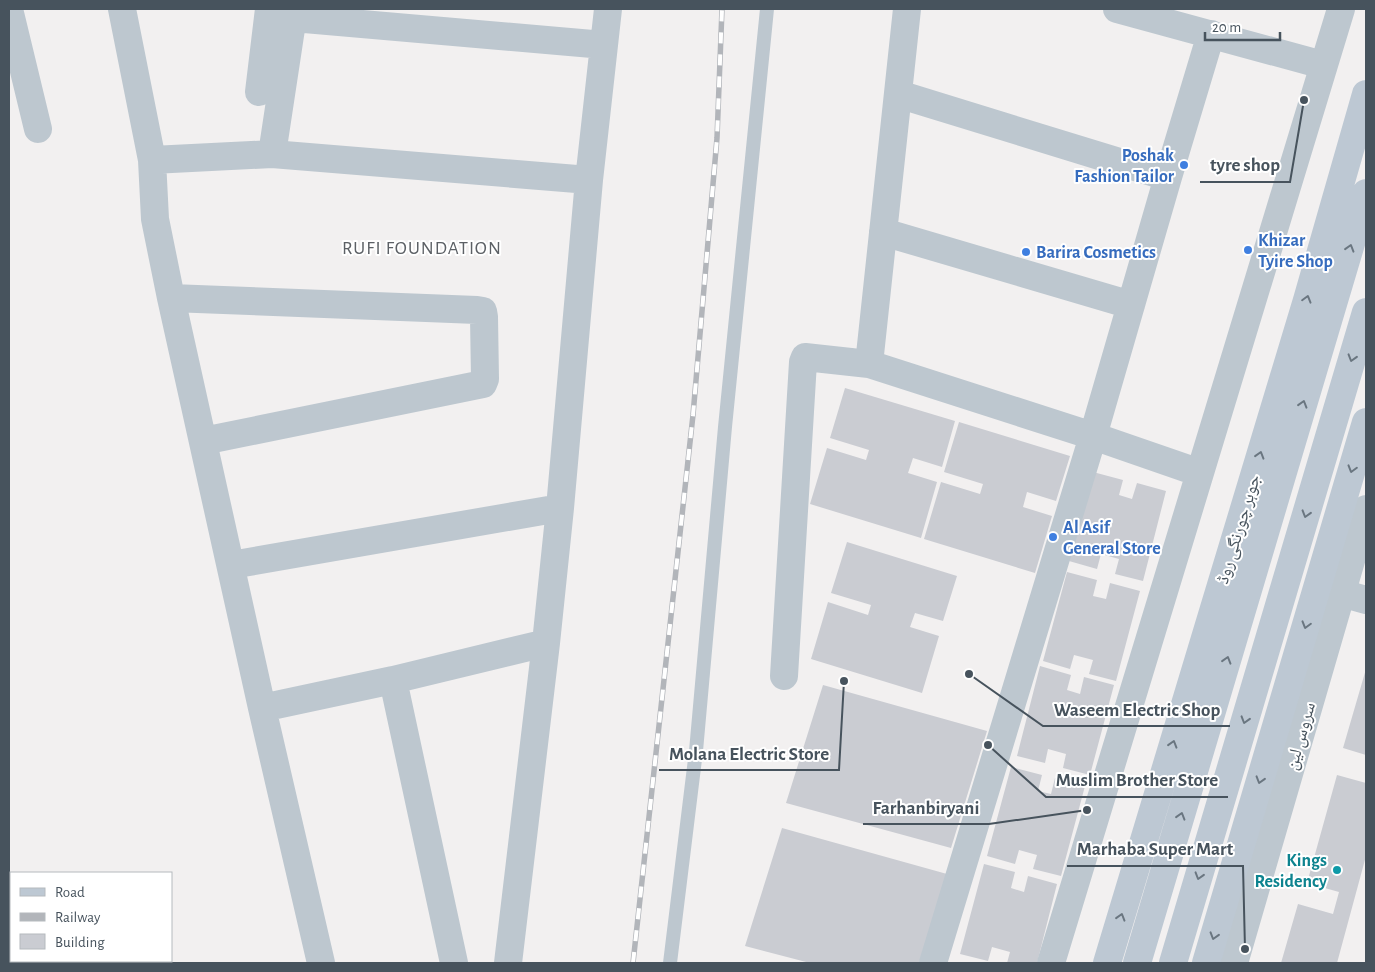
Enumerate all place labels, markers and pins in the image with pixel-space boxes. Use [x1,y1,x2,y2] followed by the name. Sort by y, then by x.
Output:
[1074,147,1175,186] place label: Poshak Fashion Tailor
[1200,148,1290,182] callout: tyre shop
[1178,159,1190,171] marker: Poshak Fashion Tailor
[1258,232,1333,271] place label: Khizar Tyire Shop
[1036,244,1156,262] place label: Barira Cosmetics
[1242,244,1254,256] marker: Khizar Tyire Shop
[1020,246,1032,258] marker: Barira Cosmetics
[1063,519,1161,558] place label: Al Asif General Store
[1047,531,1059,543] marker: Al Asif General Store
[1043,692,1230,726] callout: Waseem Electric Shop
[659,736,839,770] callout: Molana Electric Store
[1046,763,1228,797] callout: Muslim Brother Store
[863,790,989,824] callout: Farhanbiryani
[1067,832,1243,866] callout: Marhaba Super Mart
[1254,852,1328,891] place label: Kings Residency
[1331,864,1343,876] marker: Kings Residency

